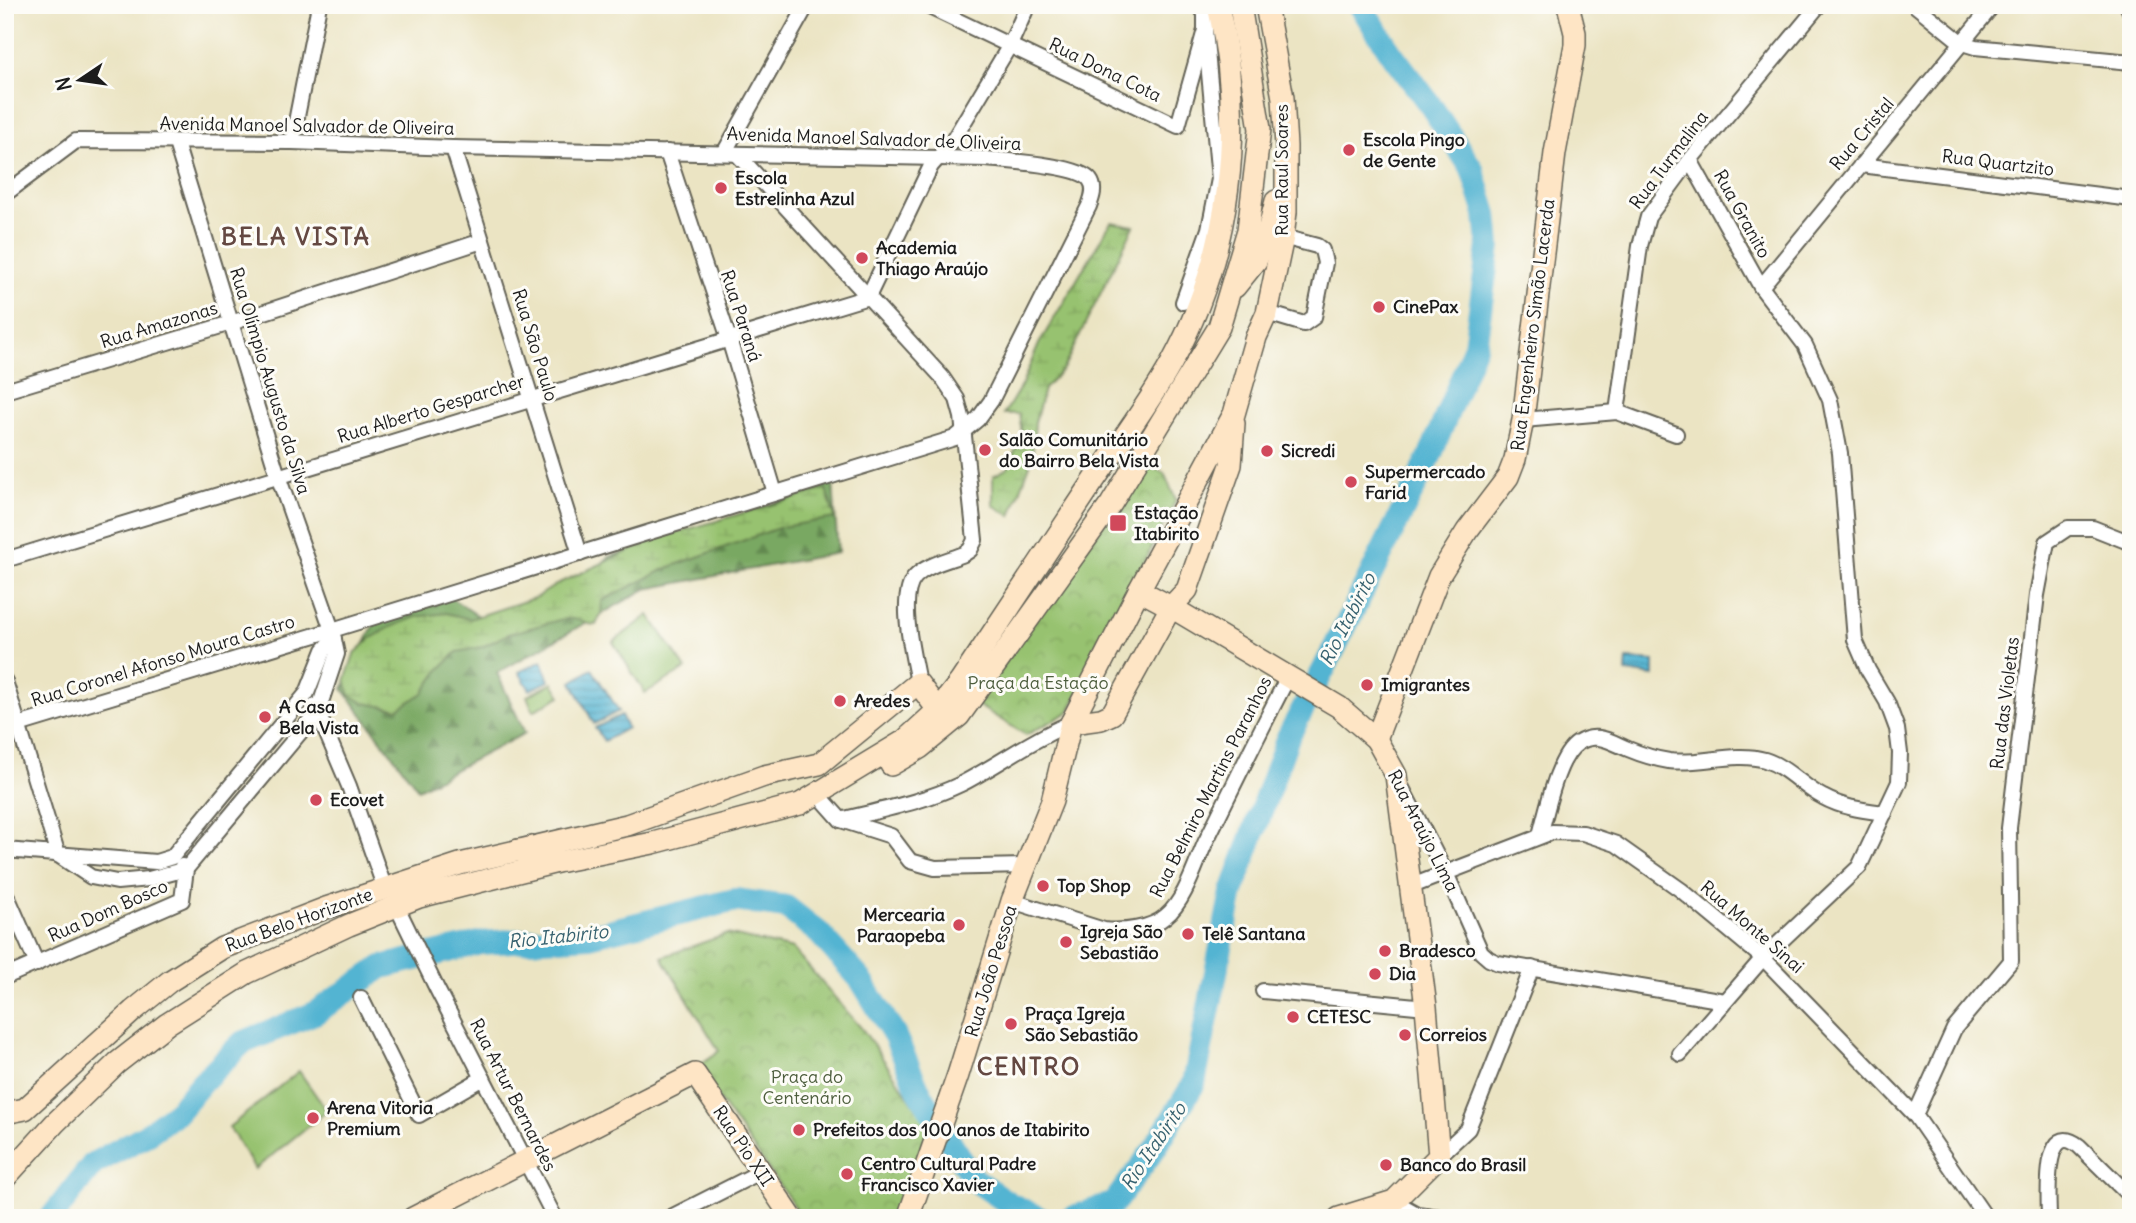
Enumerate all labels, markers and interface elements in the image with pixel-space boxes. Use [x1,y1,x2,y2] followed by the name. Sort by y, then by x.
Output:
[1045,32,1165,107] street label: Rua Dona Cota
[46,46,116,116] north arrow
[50,75,77,93] text: N
[1825,93,1899,175] street label: Rua Cristal
[1270,104,1293,236] street label: Rua Raul Soares
[1624,106,1713,213] street label: Rua Turmalina
[160,111,455,140] street label: Avenida Manoel Salvador de Oliveira
[726,122,1022,155] street label: Avenida Manoel Salvador de Oliveira
[1363,128,1465,172] place label: Escola Pingo de Gente
[1341,142,1357,158] marker: Escola Pingo de Gente
[1941,144,2055,181] street label: Rua Quartzito
[735,166,854,210] place label: Escola Estrelinha Azul
[1709,166,1776,262] street label: Rua Granito
[713,180,729,196] marker: Escola Estrelinha Azul
[1506,198,1559,452] street label: Rua Engenheiro Simão Lacerda
[221,221,371,251] district label: BELA VISTA
[876,236,988,280] place label: Academia Thiago Araújo
[854,250,870,266] marker: Academia Thiago Araújo
[225,265,316,497] street label: Rua Olímpio Augusto da Silva
[716,267,767,365] street label: Rua Paraná
[507,286,563,404] street label: Rua São Paulo
[1393,295,1459,318] place label: CinePax
[97,296,220,353] street label: Rua Amazonas
[1371,299,1387,315] marker: CinePax
[334,369,528,448] street label: Rua Alberto Gesparcher
[999,428,1159,472] place label: Salão Comunitário do Bairro Bela Vista
[1281,439,1335,462] place label: Sicredi
[977,442,993,458] marker: Salão Comunitário do Bairro Bela Vista
[1259,443,1275,459] marker: Sicredi
[1365,460,1485,504] place label: Supermercado Farid
[1343,474,1359,490] marker: Supermercado Farid
[1134,501,1199,545] place label: Estação Itabirito
[1108,513,1128,533] marker: Estação Itabirito
[1314,568,1381,669] water label: Rio Itabirito
[28,609,297,712] street label: Rua Coronel Afonso Moura Castro
[1985,635,2024,771] street label: Rua das Violetas
[967,671,1109,694] park label: Praça da Estação
[1145,672,1277,901] street label: Rua Belmiro Martins Paranhos
[1381,673,1470,696] place label: Imigrantes
[1359,677,1375,693] marker: Imigrantes
[854,689,910,712] place label: Aredes
[832,693,848,709] marker: Aredes
[279,695,359,739] place label: A Casa Bela Vista
[257,709,273,725] marker: A Casa Bela Vista
[1383,766,1464,896] street label: Rua Araújo Lima
[330,788,385,811] place label: Ecovet
[308,792,324,808] marker: Ecovet
[44,874,171,947] street label: Rua Dom Bosco
[1057,874,1131,897] place label: Top Shop
[1696,875,1809,978] street label: Rua Monte Sinai
[1035,878,1051,894] marker: Top Shop
[222,882,376,957] street label: Rua Belo Horizonte
[960,902,1022,1040] street label: Rua João Pessoa
[857,903,945,947] place label: Mercearia Paraopeba
[951,917,967,933] marker: Mercearia Paraopeba
[507,919,611,953] water label: Rio Itabirito
[1080,920,1163,964] place label: Igreja São Sebastião
[1202,922,1305,945] place label: Telê Santana
[1180,926,1196,942] marker: Telê Santana
[1058,934,1074,950] marker: Igreja São Sebastião
[1399,939,1476,962] place label: Bradesco
[1377,943,1393,959] marker: Bradesco
[1389,962,1416,985] place label: Dia
[1367,966,1383,982] marker: Dia
[1025,1002,1138,1046] place label: Praça Igreja São Sebastião
[1307,1005,1371,1028] place label: CETESC
[1285,1009,1301,1025] marker: CETESC
[465,1014,562,1175] street label: Rua Artur Bernardes
[1003,1016,1019,1032] marker: Praça Igreja São Sebastião
[1419,1023,1487,1046] place label: Correios
[1397,1027,1413,1043] marker: Correios
[977,1051,1081,1081] district label: CENTRO
[762,1065,852,1109] park label: Praça do Centenário
[327,1096,433,1140] place label: Arena Vitoria Premium
[1115,1097,1192,1194] water label: Rio Itabirito
[708,1101,779,1191] street label: Rua Pio XII
[305,1110,321,1126] marker: Arena Vitoria Premium
[813,1118,1090,1141] place label: Prefeitos dos 100 anos de Itabirito
[791,1122,807,1138] marker: Prefeitos dos 100 anos de Itabirito
[861,1152,1036,1196] place label: Centro Cultural Padre Francisco Xavier
[1400,1153,1526,1176] place label: Banco do Brasil
[1378,1157,1394,1173] marker: Banco do Brasil
[839,1166,855,1182] marker: Centro Cultural Padre Francisco Xavier

